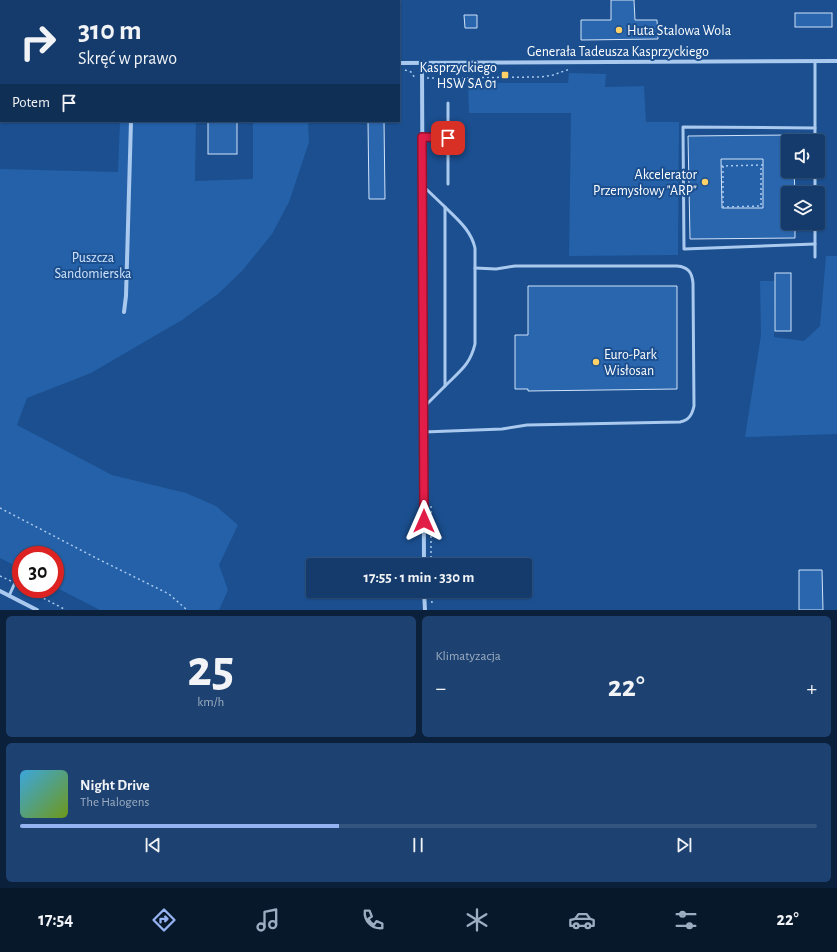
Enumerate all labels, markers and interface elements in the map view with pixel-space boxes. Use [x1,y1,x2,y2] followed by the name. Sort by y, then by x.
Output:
[12,16,64,68] icon: right
[78,17,142,45] text: 310 m
[627,24,732,38] place label: Huta Stalowa Wola
[614,25,624,35] marker: Huta Stalowa Wola
[527,45,709,59] street label: Generała Tadeusza Kasprzyckiego
[78,50,177,68] text: Skręć w prawo
[420,61,497,91] place label: Kasprzyckiego HSW SA 01
[500,70,510,80] marker: Kasprzyckiego HSW SA 01
[58,92,80,114] icon: arrive
[12,95,50,110] text: Potem
[431,121,465,155] pin
[437,127,459,149] icon: arrive
[781,134,825,230] map controls
[781,134,825,178] button: sound
[593,168,697,198] place label: Akcelerator Przemysłowy "ARP"
[700,177,710,187] marker: Akcelerator Przemysłowy "ARP"
[781,186,825,230] button: layers
[54,251,132,281] park label: Puszcza Sandomierska
[604,348,658,378] place label: Euro-Park Wisłosan
[591,357,601,367] marker: Euro-Park Wisłosan
[403,500,445,542] position arrow
[12,546,64,598] speed limit sign: 30
[364,570,474,585] text: 17:55 · 1 min · 330 m
[187,643,234,695] text: 25
[436,650,501,663] text: Klimatyzacja
[608,672,645,702] text: 22°
[436,677,446,699] text: −
[806,677,817,699] text: +
[197,696,224,709] text: km/h
[80,778,150,793] text: Night Drive
[80,796,149,809] text: The Halogens
[142,834,164,856] icon: previous
[407,834,429,856] icon: pause
[673,834,695,856] icon: next
[150,906,178,934] icon: directions
[254,906,282,934] icon: music
[359,906,387,934] icon: phone
[463,906,491,934] icon: climate
[568,906,596,934] icon: car
[672,906,700,934] icon: filters
[38,911,73,929] text: 17:54
[777,911,799,929] text: 22°

